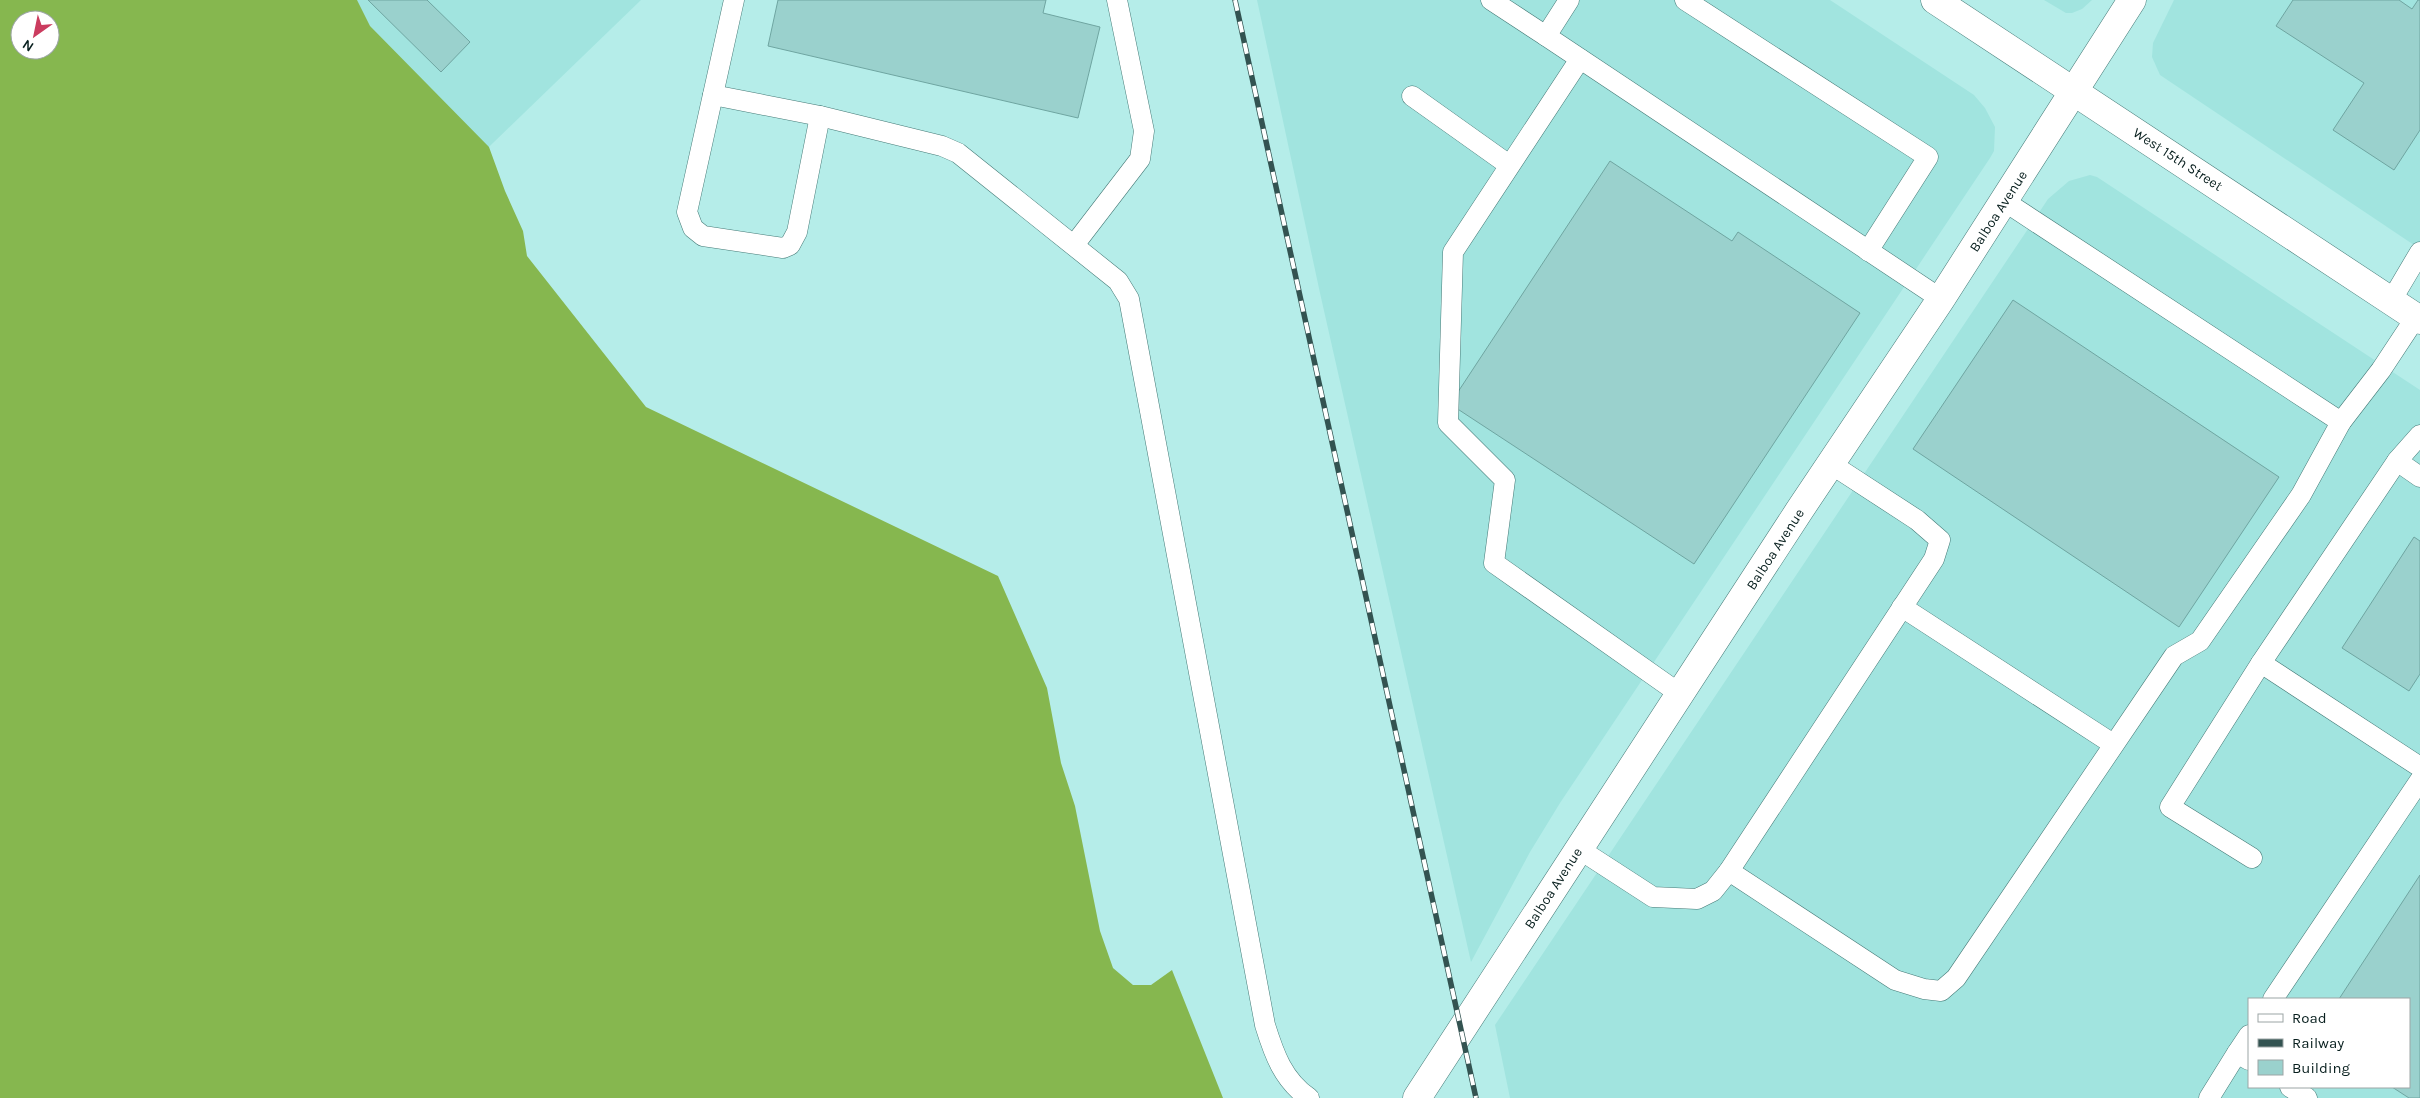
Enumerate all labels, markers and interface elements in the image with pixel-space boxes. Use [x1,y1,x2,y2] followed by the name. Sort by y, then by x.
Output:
[10,10,60,60] north arrow
[19,36,37,55] text: N
[2130,124,2226,195] street label: West 15th Street
[1966,167,2031,255] street label: Balboa Avenue
[1743,505,1808,593] street label: Balboa Avenue
[1521,844,1586,932] street label: Balboa Avenue
[2248,998,2410,1088] legend
[2292,1009,2327,1027] text: Road
[2292,1034,2344,1052] text: Railway
[2292,1059,2350,1077] text: Building

